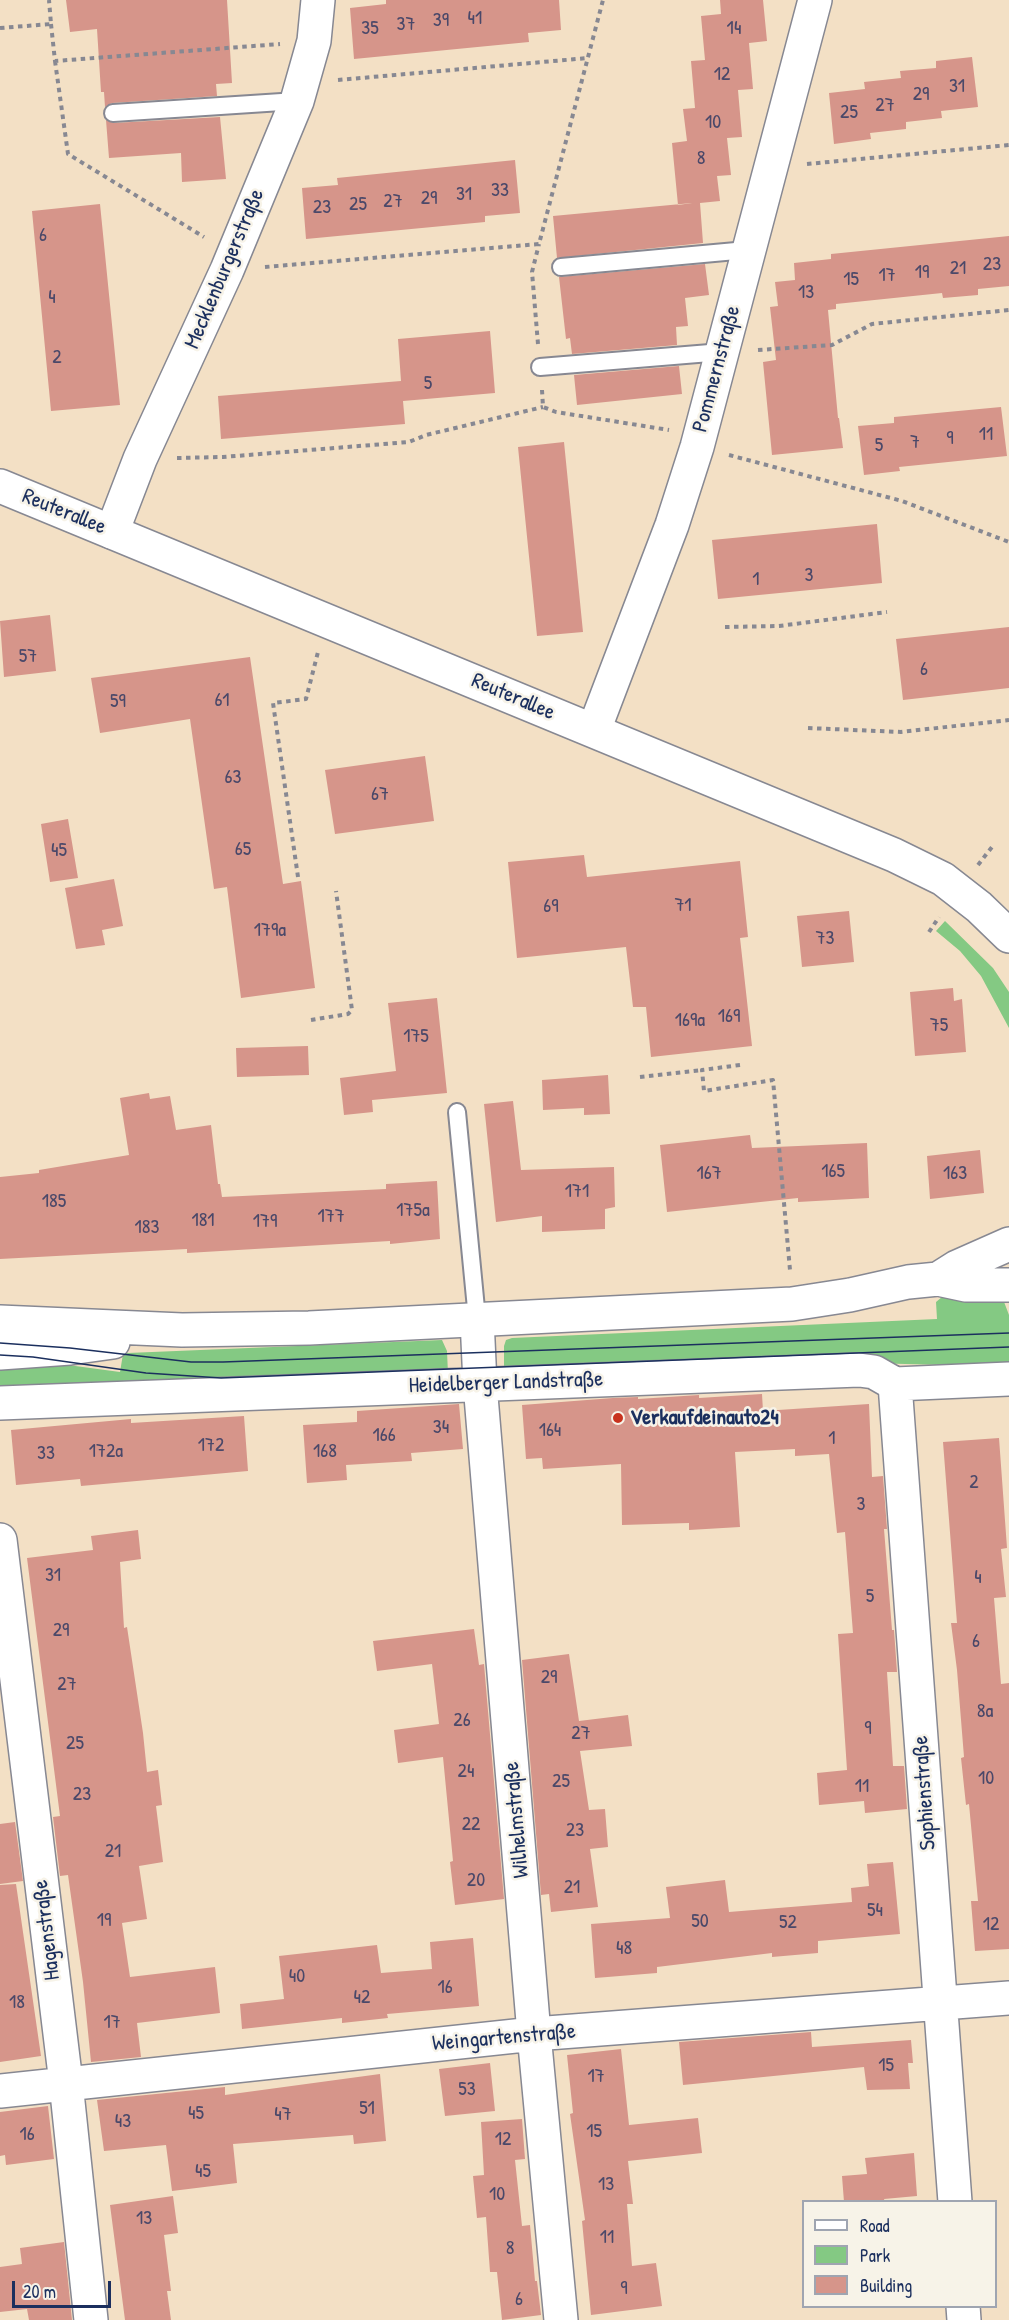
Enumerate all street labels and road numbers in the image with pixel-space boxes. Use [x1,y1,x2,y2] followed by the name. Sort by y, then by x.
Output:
[179,185,271,353] street label: Mecklenburgerstraße
[687,303,747,435] street label: Pommernstraße
[18,483,110,541] street label: Reuterallee
[467,668,559,726] street label: Reuterallee
[408,1366,604,1400] street label: Heidelberger Landstraße
[908,1735,942,1851] street label: Sophienstraße
[499,1761,535,1879] street label: Wilhelmstraße
[28,1878,66,1982] street label: Hagenstraße
[431,2019,577,2057] street label: Weingartenstraße

